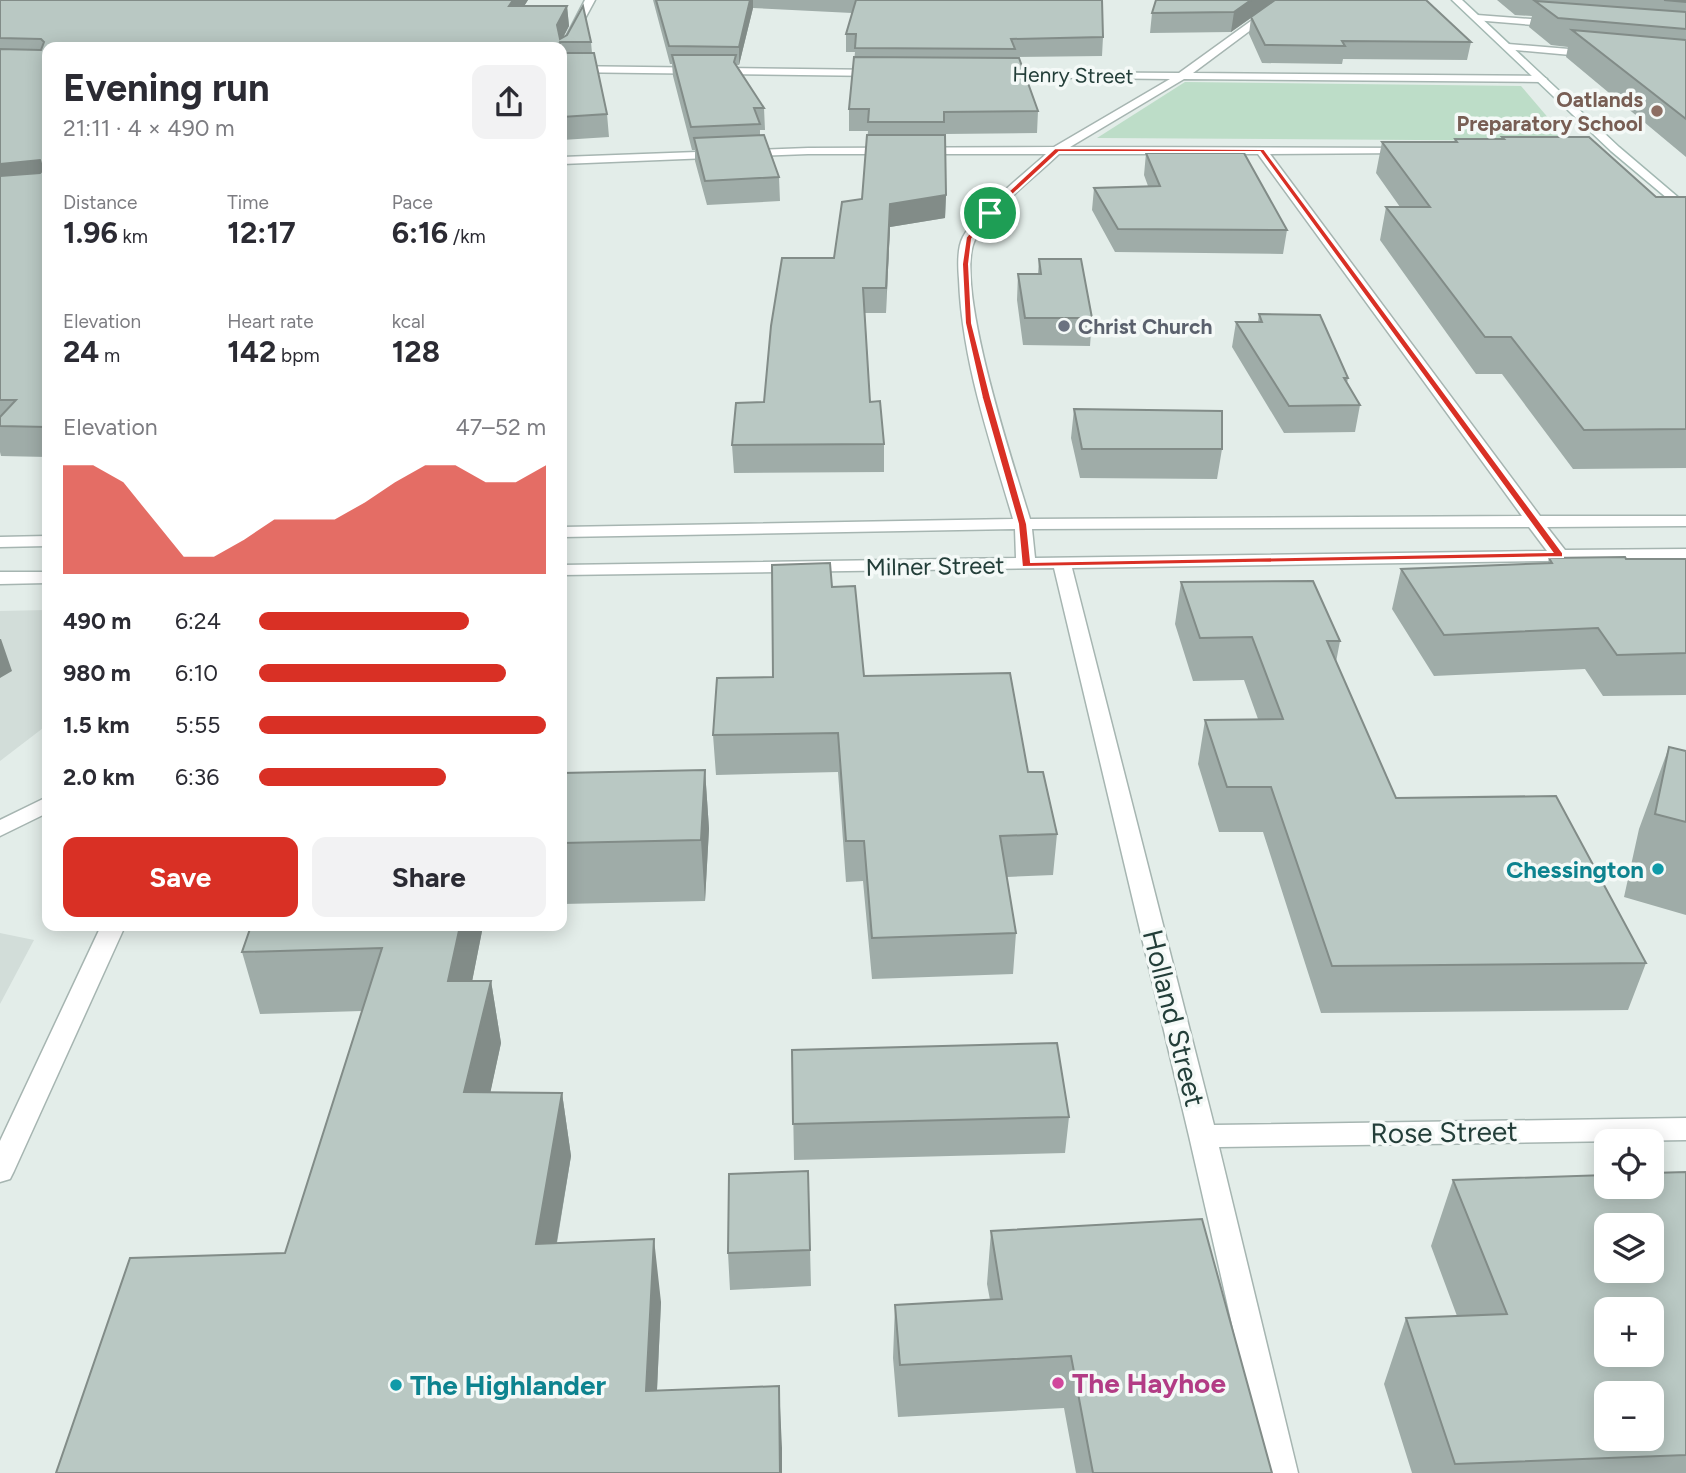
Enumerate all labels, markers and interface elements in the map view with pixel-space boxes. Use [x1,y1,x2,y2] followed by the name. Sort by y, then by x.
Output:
[1012,61,1134,89] street label: Henry Street
[63,65,270,111] text: Evening run
[472,65,546,139] button: share
[1457,87,1643,136] place label: Oatlands Preparatory School
[1649,103,1665,119] marker: Oatlands Preparatory School
[63,114,235,142] text: 21:11 · 4 × 490 m
[960,183,1020,243] pin
[63,191,137,214] text: Distance
[227,191,269,214] text: Time
[392,191,433,214] text: Pace
[971,194,1009,232] icon: arrive
[63,214,118,251] text: 1.96
[227,214,296,251] text: 12:17
[392,214,448,251] text: 6:16
[118,225,148,248] text: km
[448,225,486,248] text: /km
[63,310,141,333] text: Elevation
[227,310,314,333] text: Heart rate
[392,310,425,333] text: kcal
[1078,314,1212,339] place label: Christ Church
[1056,318,1072,334] marker: Christ Church
[63,333,99,370] text: 24
[227,333,276,370] text: 142
[392,333,440,370] text: 128
[99,344,120,367] text: m
[276,344,320,367] text: bpm
[63,413,158,441] text: Elevation
[455,413,546,441] text: 47–52 m
[865,550,1005,582] street label: Milner Street
[63,607,131,635] text: 490 m
[175,607,221,635] text: 6:24
[63,659,131,687] text: 980 m
[175,659,218,687] text: 6:10
[63,711,130,739] text: 1.5 km
[175,711,221,739] text: 5:55
[63,763,135,791] text: 2.0 km
[175,763,219,791] text: 6:36
[63,837,298,917] button: Save
[312,837,546,917] button: Share
[1506,855,1644,884] place label: Chessington
[1650,861,1666,877] marker: Chessington
[1136,926,1212,1110] street label: Holland Street
[1370,1114,1518,1150] street label: Rose Street
[1594,1129,1664,1451] map controls
[1594,1129,1664,1199] button: locate
[1594,1213,1664,1283] button: layers
[1594,1297,1664,1367] button: +
[1072,1366,1226,1400] place label: The Hayhoe
[410,1368,607,1402] place label: The Highlander
[1050,1375,1066,1391] marker: The Hayhoe
[388,1377,404,1393] marker: The Highlander
[1594,1381,1664,1451] button: −

